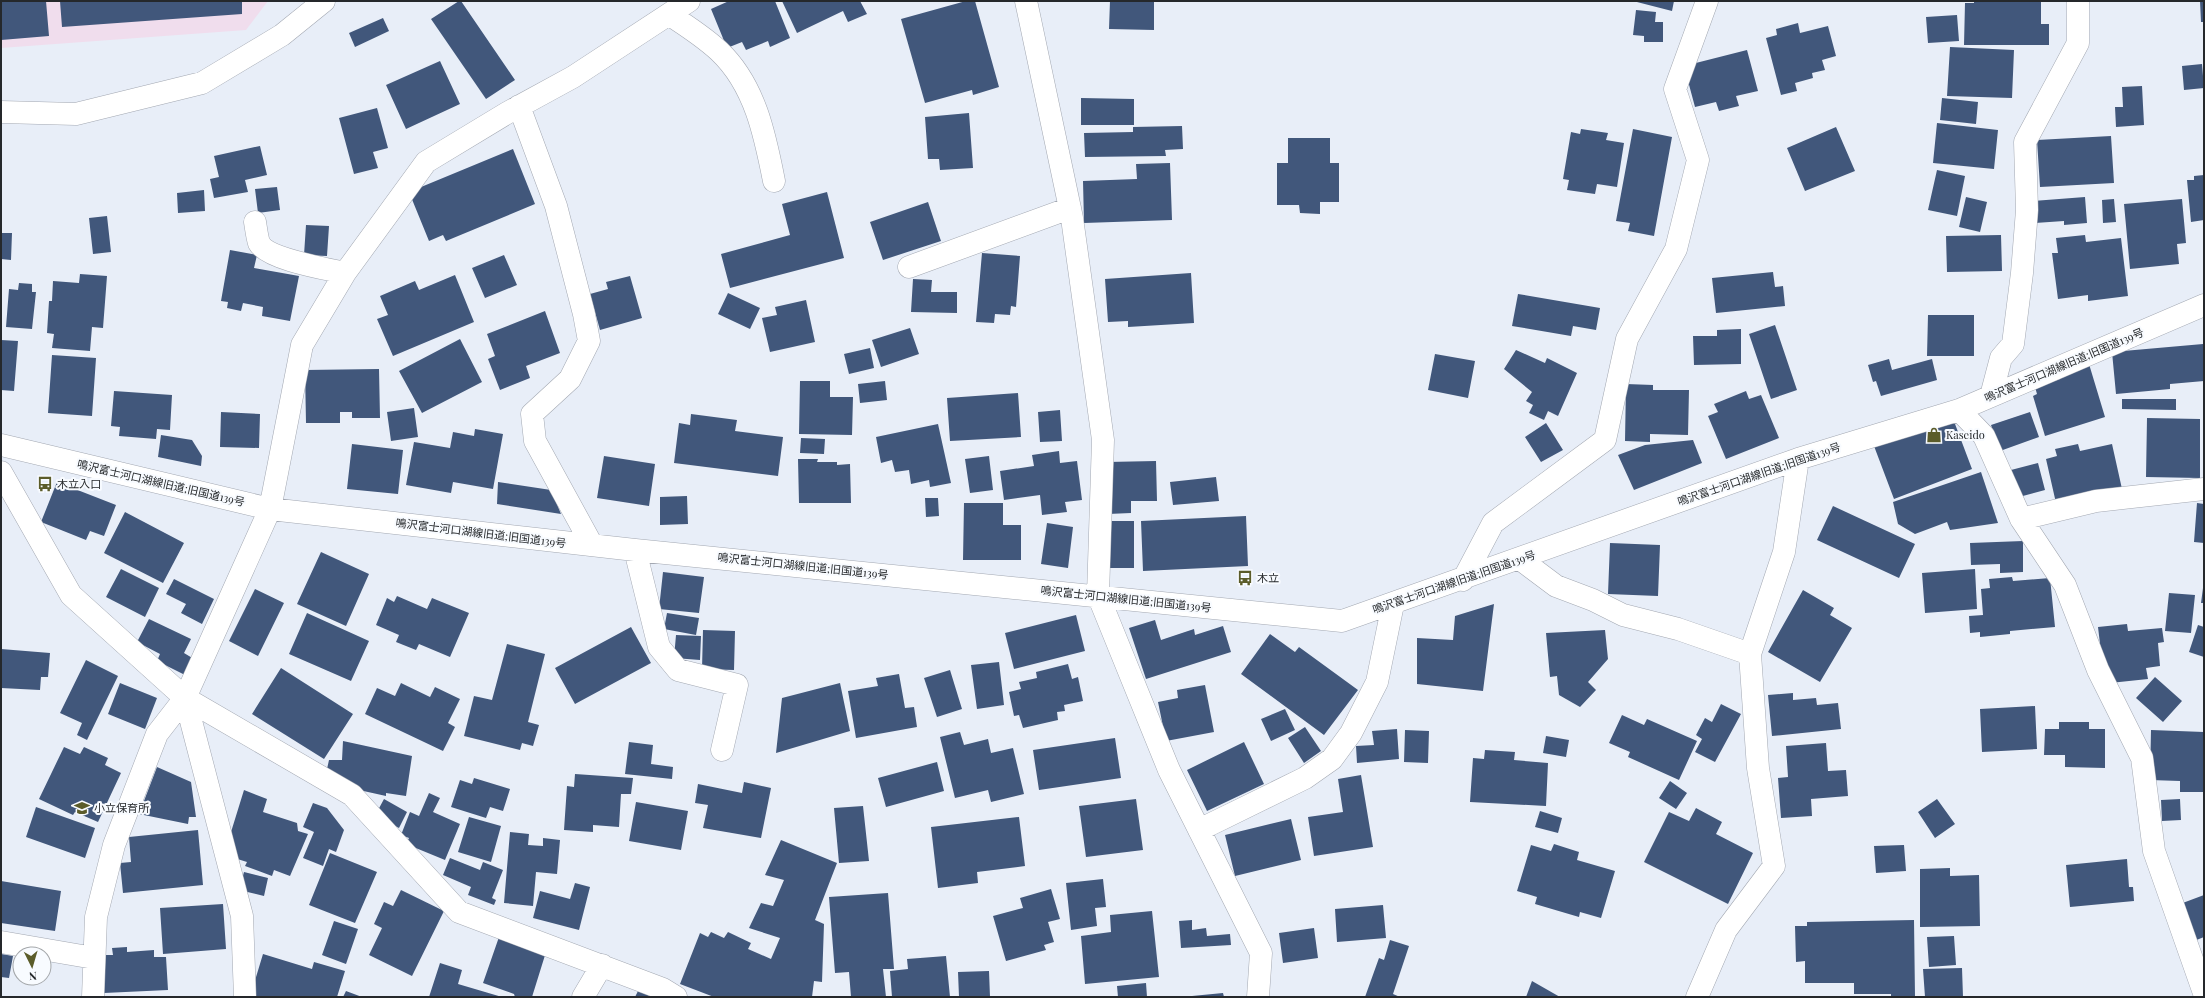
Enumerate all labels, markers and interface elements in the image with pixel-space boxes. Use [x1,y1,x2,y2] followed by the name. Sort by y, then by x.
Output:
[1982,324,2146,405] street label: 鳴沢富士河口湖線旧道;旧国道139号
[1925,426,1943,444] shop icon: Kaseido
[1946,427,1985,442] place label: Kaseido
[1675,439,1842,509] street label: 鳴沢富士河口湖線旧道;旧国道139号
[76,456,246,509] street label: 鳴沢富士河口湖線旧道;旧国道139号
[36,475,54,493] bus stop icon: 木立入口
[57,476,101,491] place label: 木立入口
[395,515,567,550] street label: 鳴沢富士河口湖線旧道;旧国道139号
[1370,547,1537,617] street label: 鳴沢富士河口湖線旧道;旧国道139号
[717,549,889,582] street label: 鳴沢富士河口湖線旧道;旧国道139号
[1236,569,1254,587] bus stop icon: 木立
[1257,570,1279,585] place label: 木立
[1040,582,1212,615] street label: 鳴沢富士河口湖線旧道;旧国道139号
[73,799,91,817] school or university icon: 小立保育所
[94,800,150,815] place label: 小立保育所
[12,946,52,986] north arrow
[28,969,38,984] text: N

